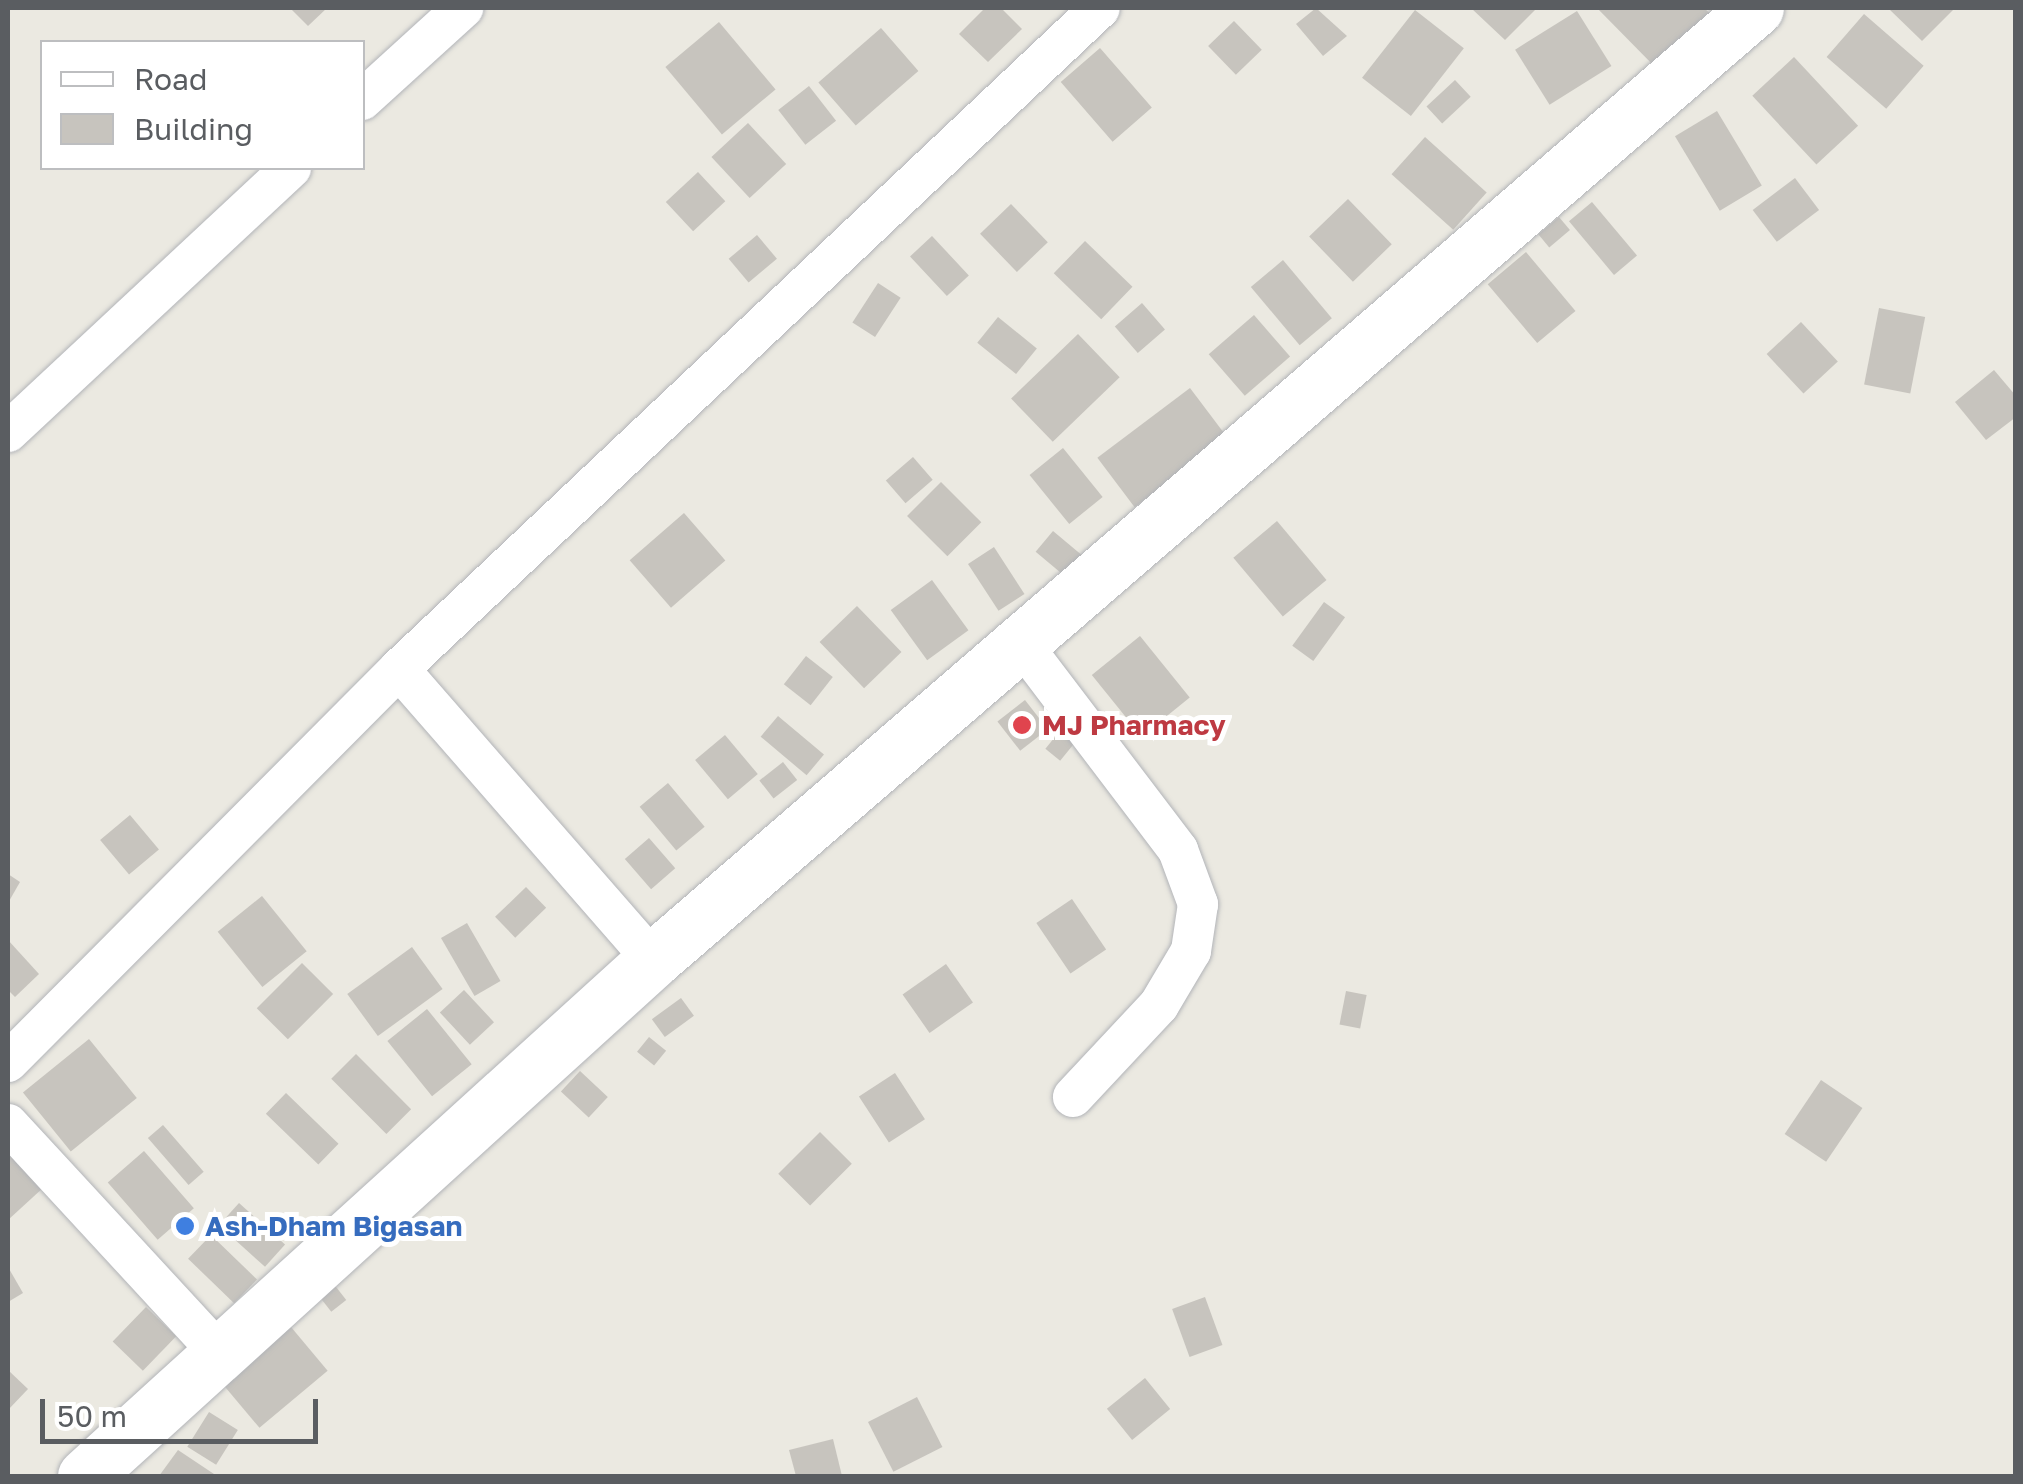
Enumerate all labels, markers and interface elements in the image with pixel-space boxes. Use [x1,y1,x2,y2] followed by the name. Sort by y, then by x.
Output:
[40,40,365,170] legend
[134,61,208,97] text: Road
[134,111,253,147] text: Building
[1042,708,1226,742] place label: MJ Pharmacy
[1011,714,1033,736] marker: MJ Pharmacy
[205,1209,462,1243] place label: Ash-Dham Bigasan
[174,1215,196,1237] marker: Ash-Dham Bigasan
[45,1379,322,1441] scale bar
[57,1398,127,1434] text: 50 m

